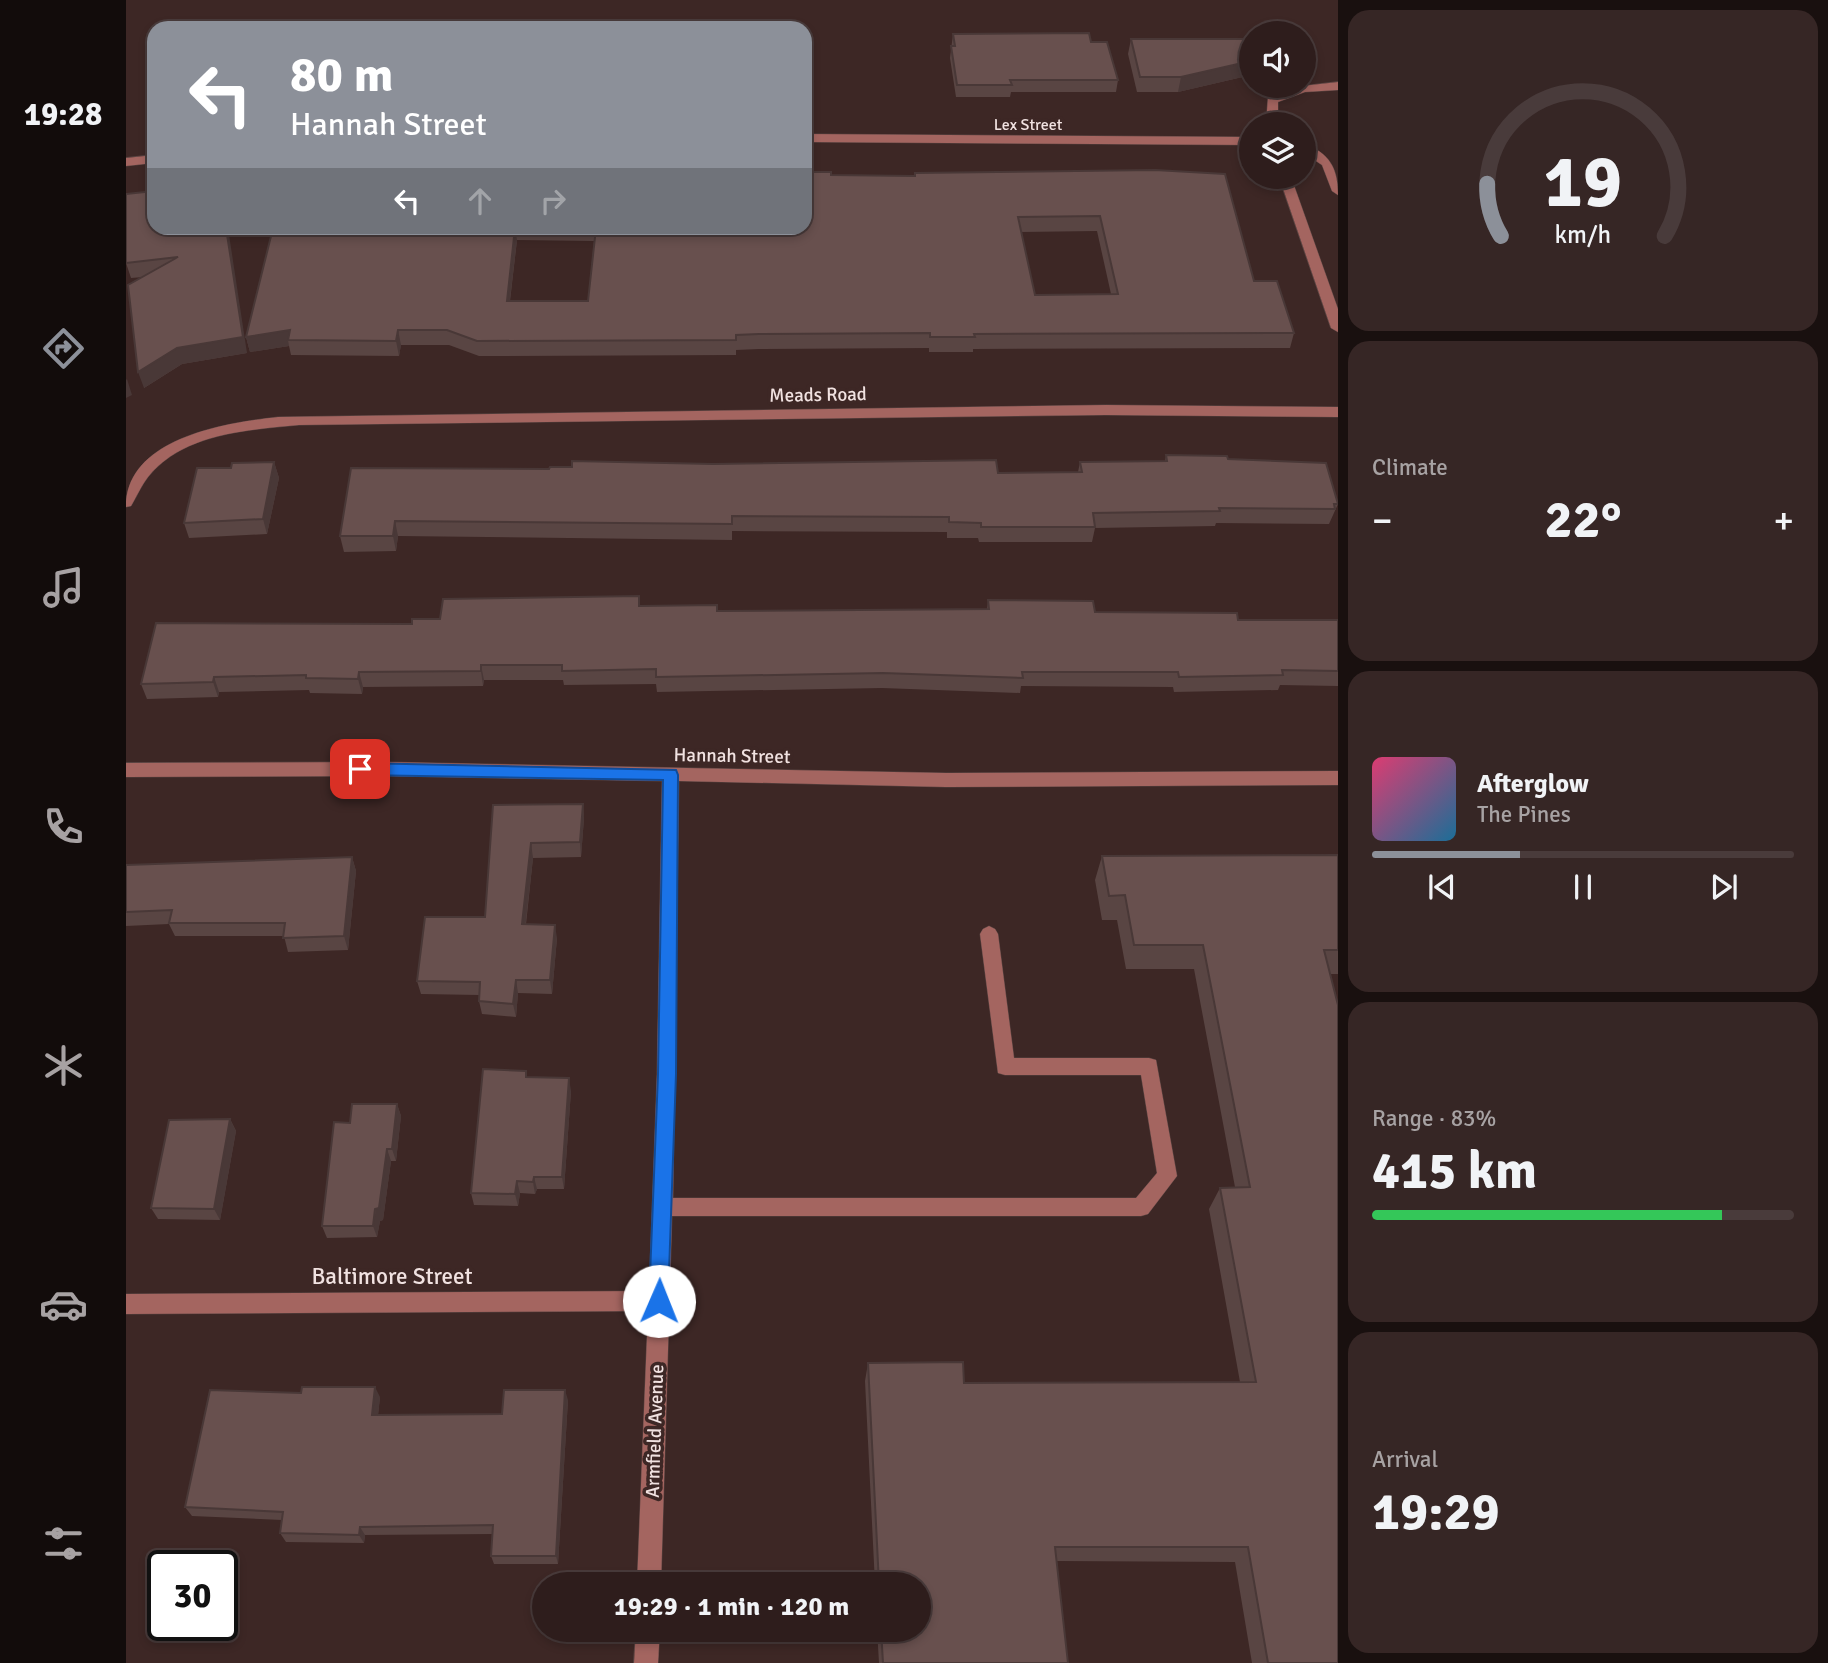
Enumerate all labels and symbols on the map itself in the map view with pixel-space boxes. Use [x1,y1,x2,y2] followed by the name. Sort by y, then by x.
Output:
[994,115,1063,135] street label: Lex Street
[769,382,867,408] street label: Meads Road
[330,739,390,799] pin
[673,743,791,769] street label: Hannah Street
[311,1262,473,1291] street label: Baltimore Street
[622,1264,696,1338] position arrow
[641,1364,669,1498] street label: Armfield Avenue
[147,1550,238,1641] speed limit sign: 30

